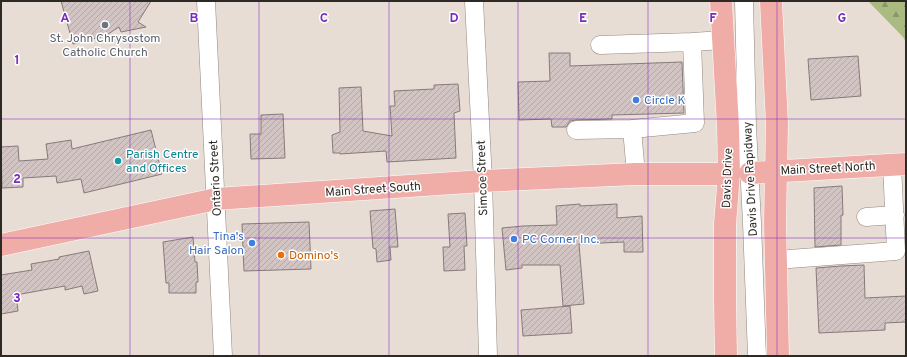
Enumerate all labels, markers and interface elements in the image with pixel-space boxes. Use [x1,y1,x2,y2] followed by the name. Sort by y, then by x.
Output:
[60,11,70,27] text: A
[190,11,199,27] text: B
[320,11,328,27] text: C
[449,11,459,27] text: D
[579,11,587,27] text: E
[709,11,717,27] text: F
[838,11,847,27] text: G
[100,20,110,30] marker: St. John Chrysostom Catholic Church
[50,31,161,61] place label: St. John Chrysostom Catholic Church
[14,53,20,69] text: 1
[644,93,686,109] place label: Circle K
[631,95,641,105] marker: Circle K
[740,121,762,237] street label: Davis Drive Rapidway
[206,139,226,217] street label: Ontario Street
[474,140,492,216] street label: Simcoe Street
[126,147,199,177] place label: Parish Centre and Offices
[719,148,737,208] street label: Davis Drive
[113,156,123,166] marker: Parish Centre and Offices
[780,159,876,179] street label: Main Street North
[13,172,21,188] text: 2
[325,179,421,201] street label: Main Street South
[189,229,244,259] place label: Tina's Hair Salon
[522,232,600,248] place label: PC Corner Inc.
[509,234,519,244] marker: PC Corner Inc.
[247,238,257,248] marker: Tina's Hair Salon
[289,248,339,264] place label: Domino's
[276,250,286,260] marker: Domino's
[13,291,21,307] text: 3

